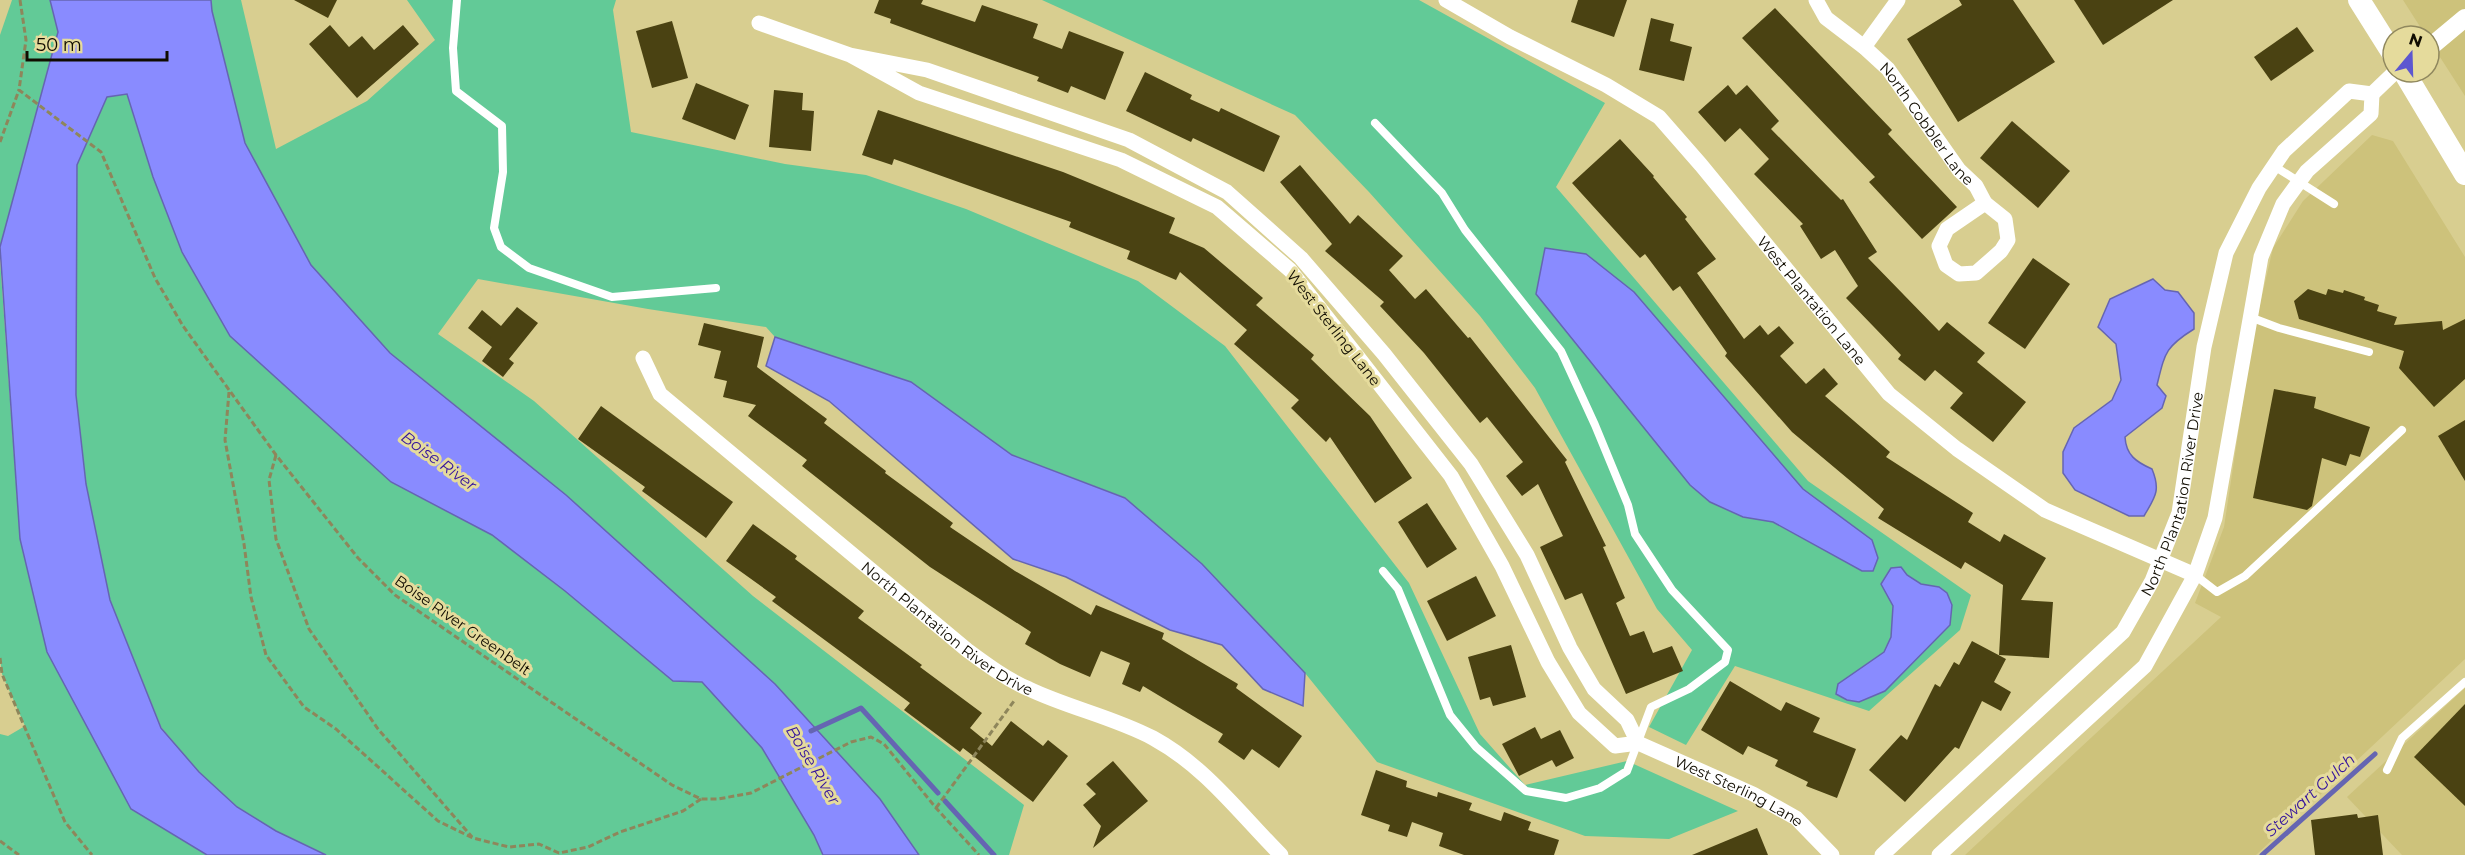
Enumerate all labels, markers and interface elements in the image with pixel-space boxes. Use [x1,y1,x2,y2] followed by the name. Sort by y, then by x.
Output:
[27,24,166,62] scale bar
[2381,24,2441,84] north arrow
[2407,29,2425,51] text: N
[36,34,82,56] text: 50 m
[1876,57,1978,189] street label: North Cobbler Lane
[1754,232,1871,369] street label: West Plantation Lane
[1283,266,1385,390] street label: West Sterling Lane
[2136,390,2207,599] street label: North Plantation River Drive
[398,427,481,495] water label: Boise River
[858,557,1036,699] street label: North Plantation River Drive
[391,571,535,679] street label: Boise River Greenbelt
[782,722,844,808] water label: Boise River
[2261,750,2359,840] water label: Stewart Gulch
[1672,751,1808,830] street label: West Sterling Lane

